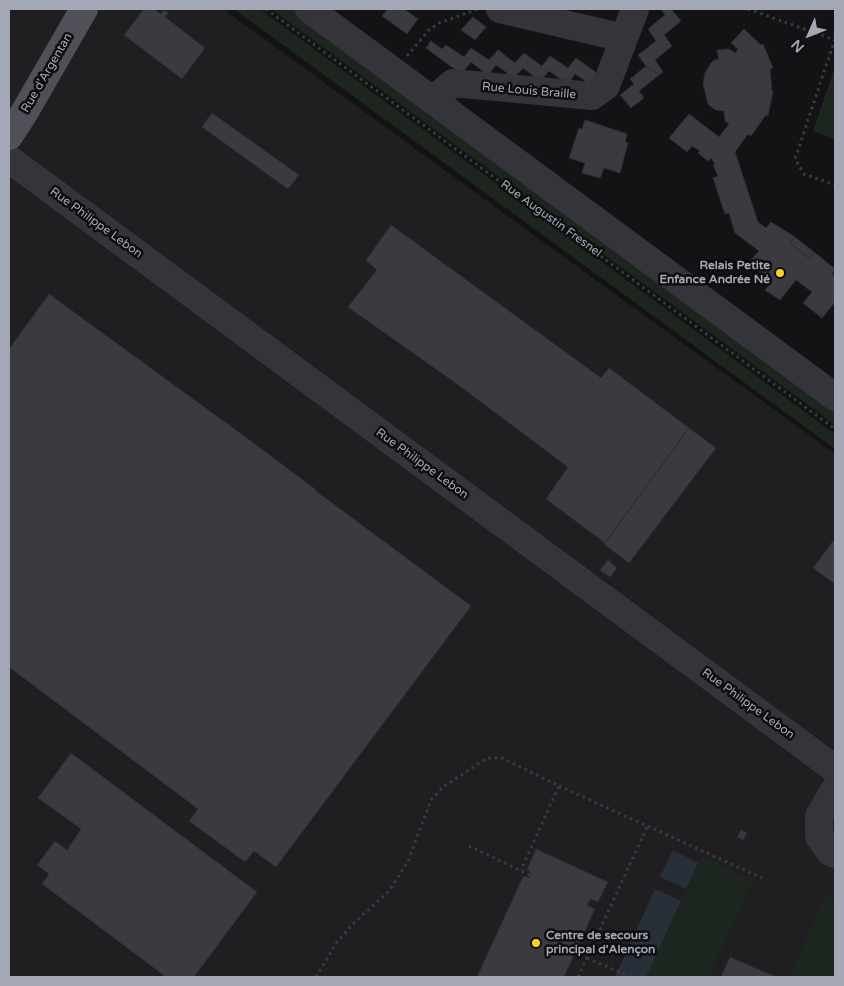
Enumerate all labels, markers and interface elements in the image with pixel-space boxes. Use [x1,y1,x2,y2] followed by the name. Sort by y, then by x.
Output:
[784,10,834,60] north arrow
[18,31,76,115] street label: Rue d'Argentan
[788,36,808,56] text: N
[481,80,577,102] street label: Rue Louis Braille
[498,177,604,261] street label: Rue Augustin Fresnel
[47,185,145,261] street label: Rue Philippe Lebon
[659,259,770,287] place label: Relais Petite Enfance Andrée Né
[774,267,786,279] marker: Relais Petite Enfance Andrée Né
[373,426,471,502] street label: Rue Philippe Lebon
[699,666,797,742] street label: Rue Philippe Lebon
[546,929,655,957] place label: Centre de secours principal d'Alençon
[530,937,542,949] marker: Centre de secours principal d'Alençon

